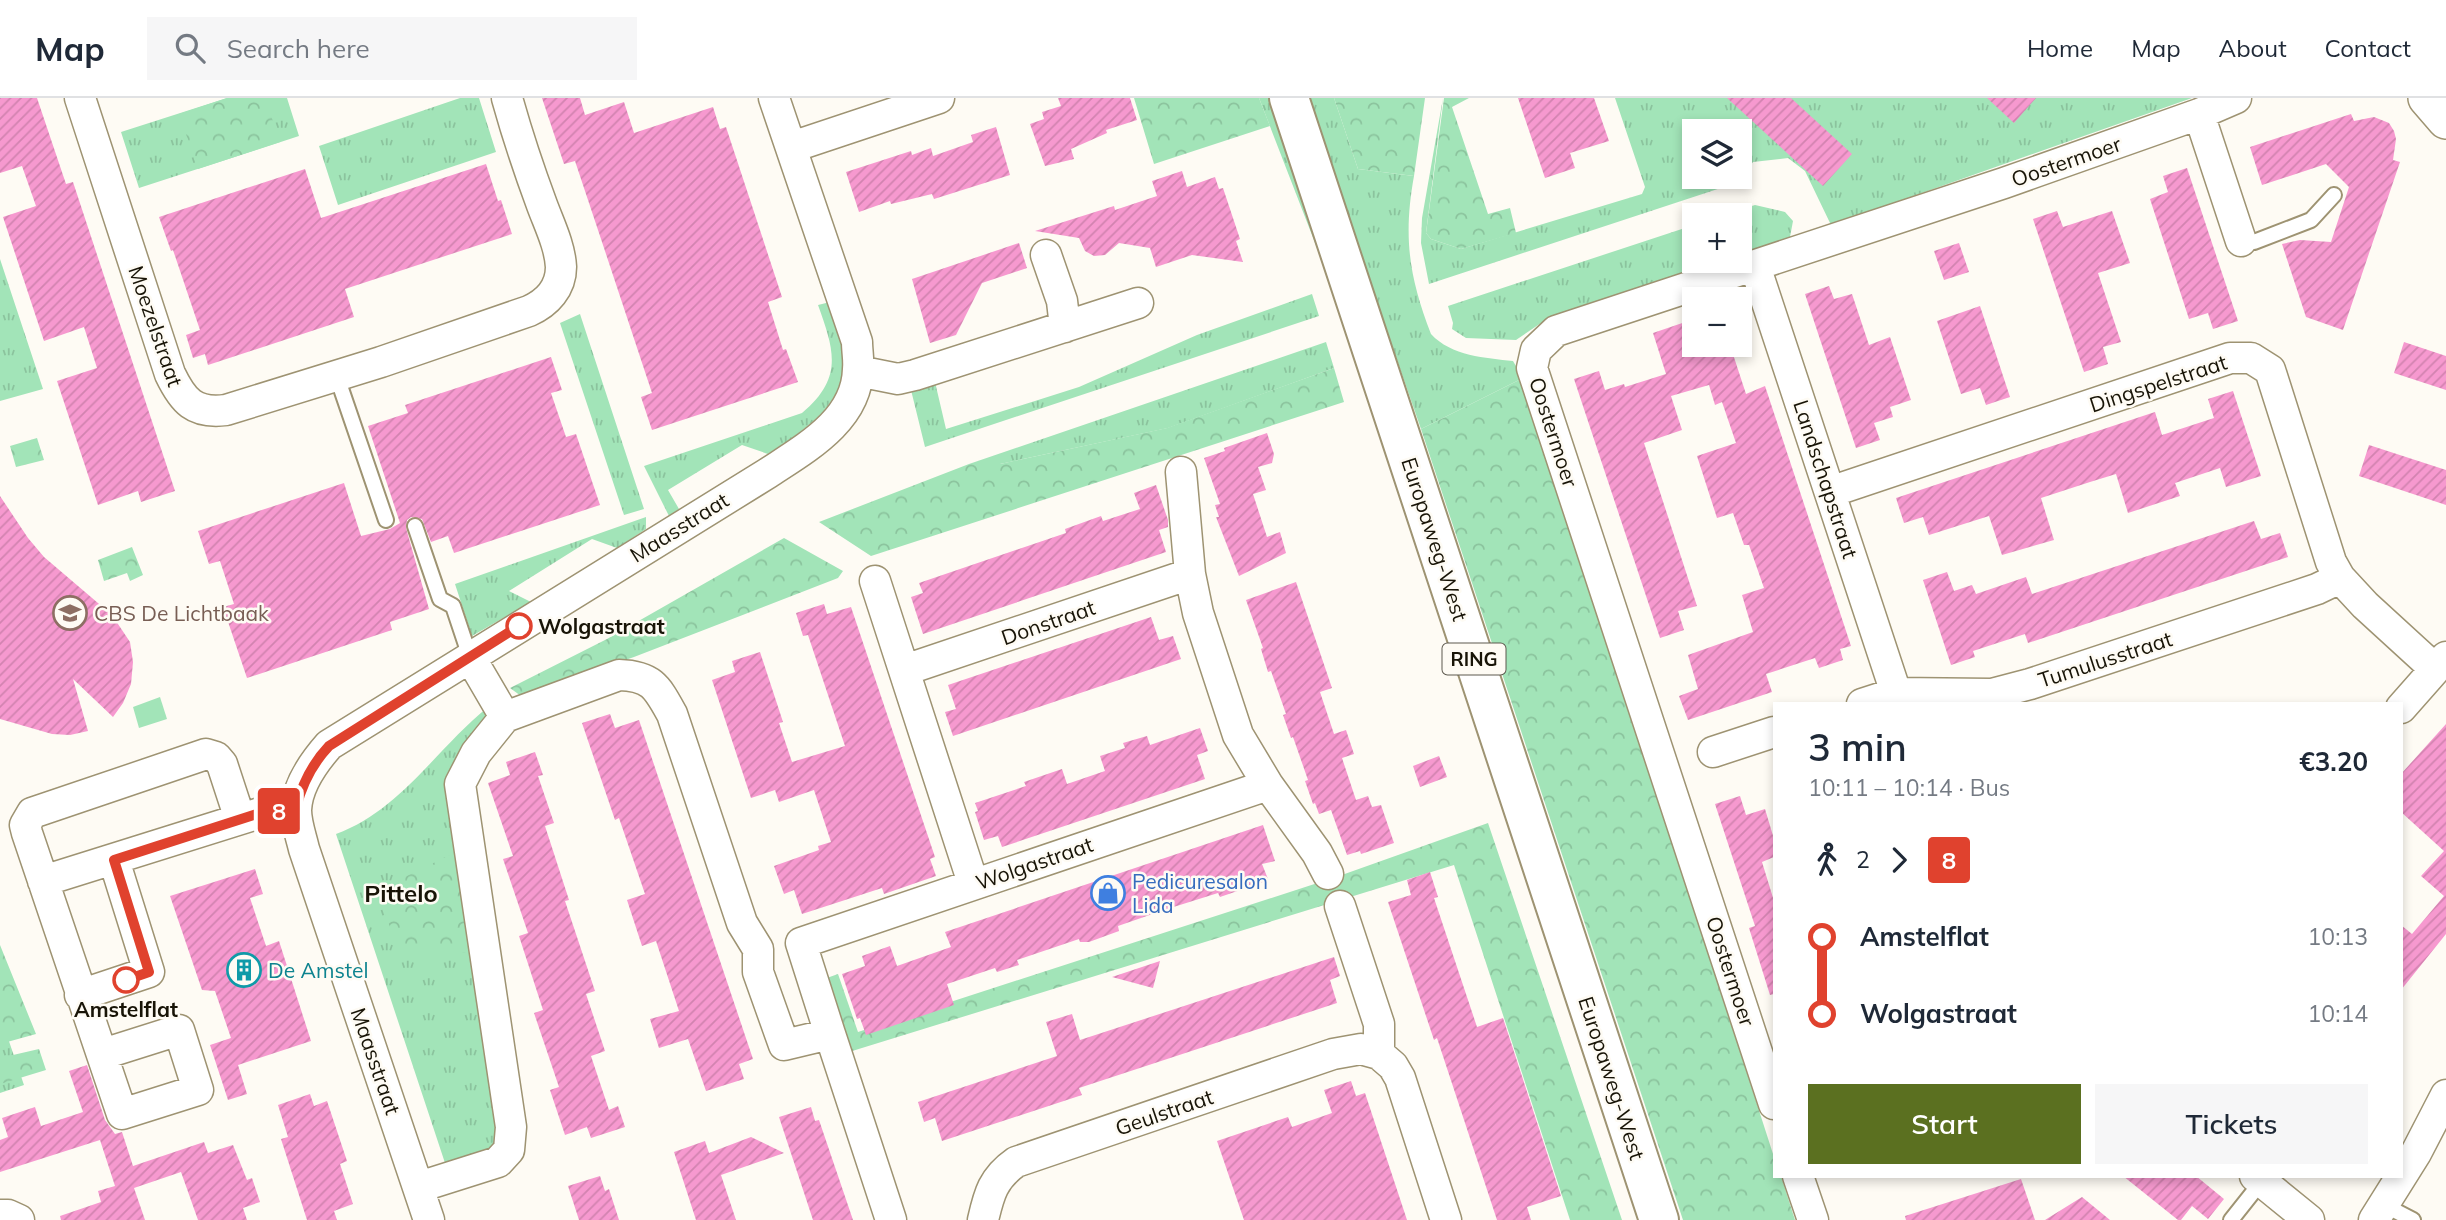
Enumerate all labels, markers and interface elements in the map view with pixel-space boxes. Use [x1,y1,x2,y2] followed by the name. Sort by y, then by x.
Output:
[147,17,637,80] search box
[35,28,105,69] text: Map
[171,29,209,67] icon: search
[227,32,370,65] text: Search here
[2027,33,2093,63] text: Home
[2131,33,2181,63] text: Map
[2219,33,2287,63] text: About
[2325,33,2411,63] text: Contact
[1682,119,1752,357] map controls
[1682,119,1752,189] button: layers
[2008,130,2125,192] street label: Oostermoer
[1682,203,1752,273] button: +
[123,262,189,390] street label: Moezelstraat
[1682,287,1752,357] button: −
[2086,349,2230,417] street label: Dingspelstraat
[1524,374,1584,491] street label: Oostermoer
[1788,397,1864,561] street label: Landschapstraat
[1396,454,1474,624] street label: Europaweg-West
[625,486,733,568] street label: Maasstraat
[51,594,89,632] school or university icon: CBS De Lichtbaak
[998,594,1098,650] street label: Donstraat
[94,600,269,626] place label: CBS De Lichtbaak
[506,613,532,639] marker: Wolgastraat
[538,613,665,639] place label: Wolgastraat
[2035,625,2175,693] street label: Tumulusstraat
[1442,644,1506,674] road number: RING
[1808,723,1907,771] text: 3 min
[2299,745,2368,778] text: €3.20
[1808,773,2010,802] text: 10:11 – 10:14 · Bus
[256,788,302,834] line badge: 8
[272,796,286,826] text: 8
[972,831,1096,895] street label: Wolgastraat
[1808,841,1846,879] icon: walk
[1880,841,1918,879] icon: forward
[1856,845,1870,874] text: 2
[1942,845,1956,875] text: 8
[1132,868,1268,918] place label: Pedicuresalon Lida
[1089,874,1127,912] shop icon: Pedicuresalon Lida
[364,878,438,908] district label: Pittelo
[1701,913,1761,1030] street label: Oostermoer
[1860,920,1989,953] text: Amstelflat
[2308,922,2368,951] text: 10:13
[225,951,263,989] building icon: De Amstel
[268,957,368,983] place label: De Amstel
[113,967,139,993] marker: Amstelflat
[1573,993,1651,1163] street label: Europaweg-West
[74,996,178,1022] place label: Amstelflat
[1860,997,2017,1030] text: Wolgastraat
[2308,999,2368,1028] text: 10:14
[346,1004,406,1118] street label: Maasstraat
[1112,1083,1216,1141] street label: Geulstraat
[1808,1084,2081,1164] button: Start
[2095,1084,2368,1164] button: Tickets

